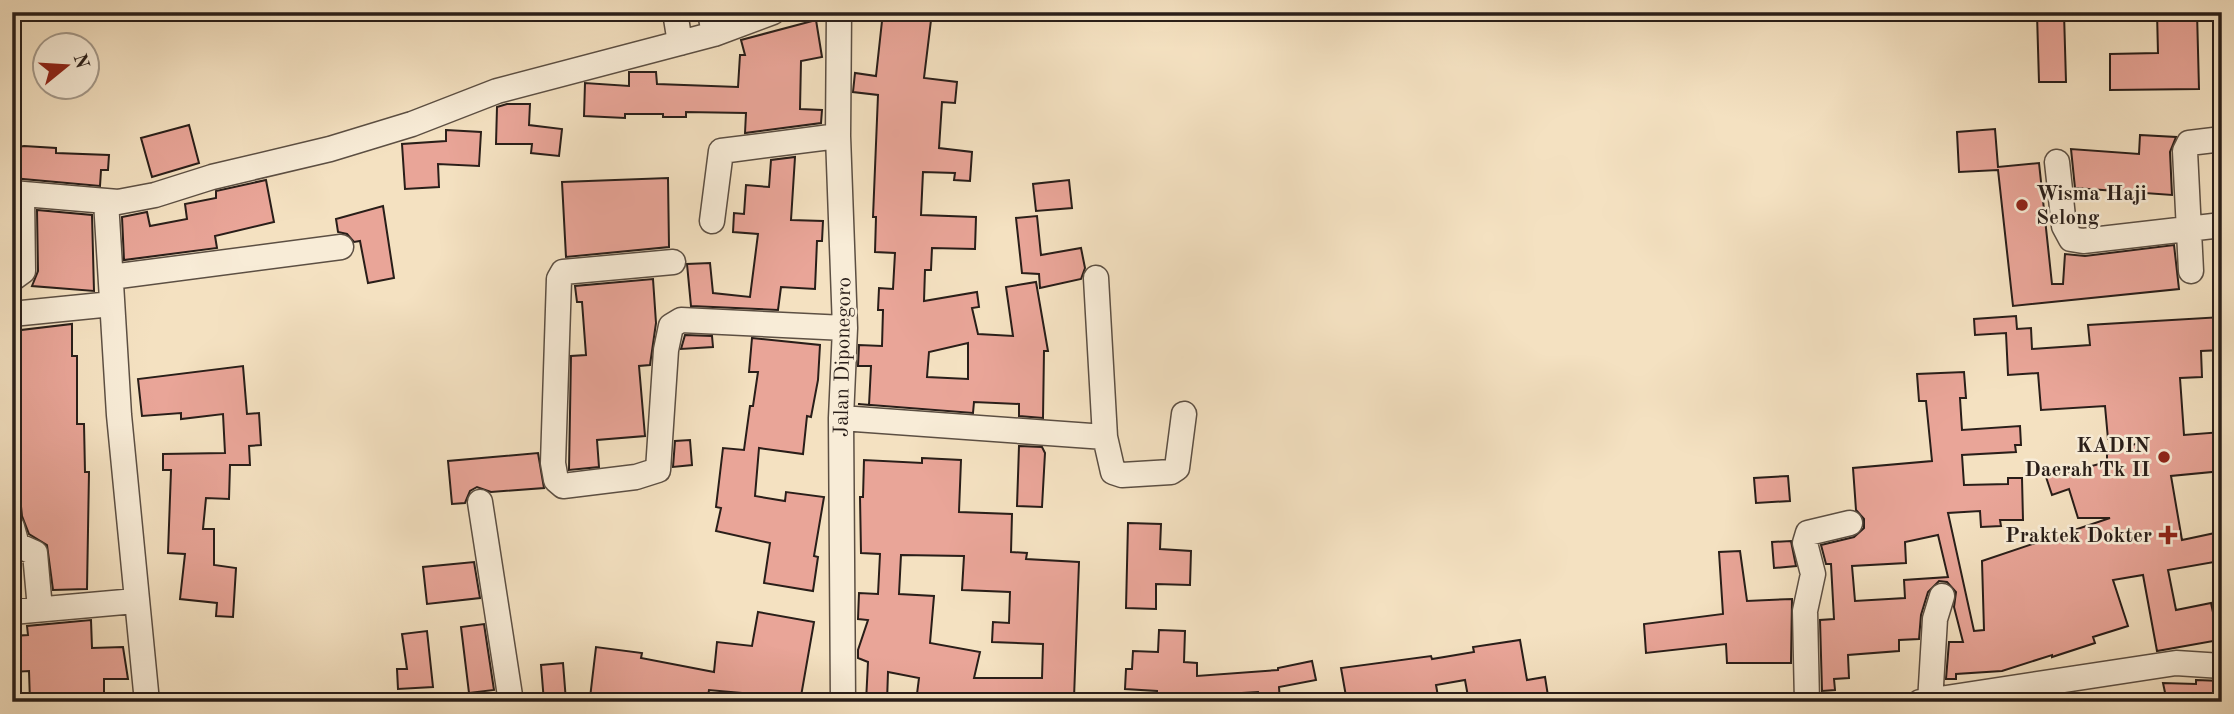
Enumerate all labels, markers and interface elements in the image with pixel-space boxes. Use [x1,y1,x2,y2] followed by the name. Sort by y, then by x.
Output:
[32,32,102,102] north arrow
[69,52,91,72] text: N
[2036,184,2147,229] place label: Wisma Haji Selong
[2014,197,2030,213] marker: Wisma Haji Selong
[832,277,855,437] street label: Jalan Diponegoro
[2024,436,2150,481] place label: KADIN Daerah Tk II
[2156,449,2172,465] marker: KADIN Daerah Tk II
[2158,525,2178,545] marker: Praktek Dokter
[2005,526,2152,547] place label: Praktek Dokter

